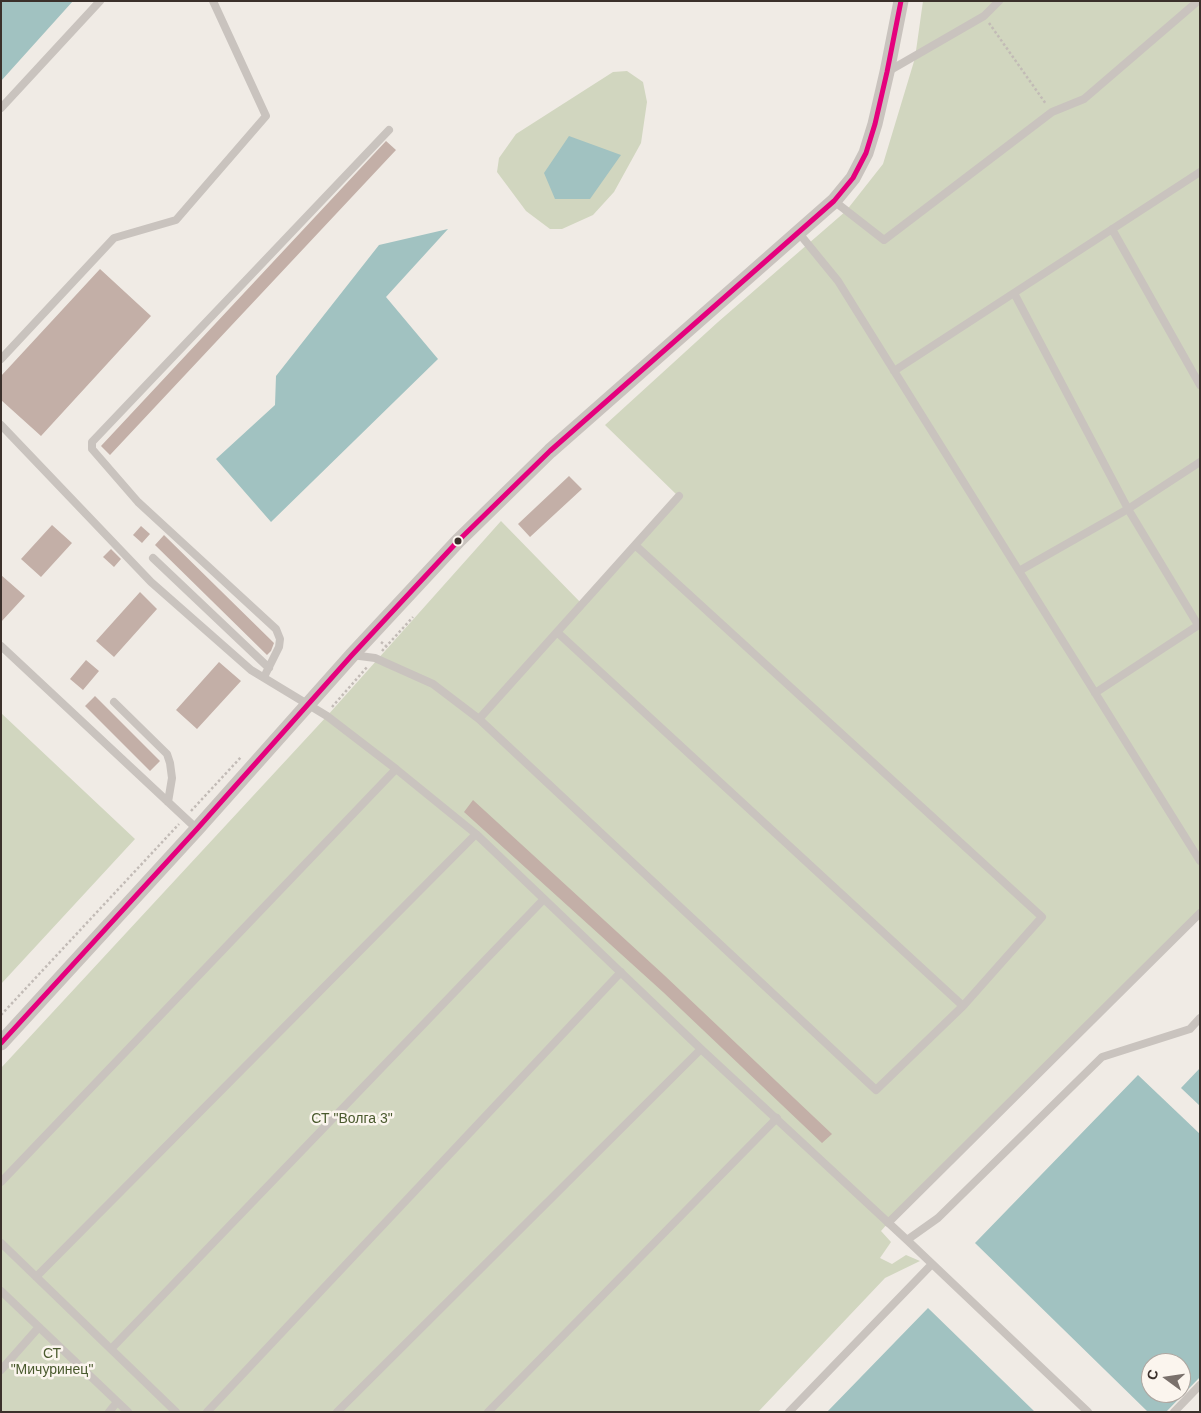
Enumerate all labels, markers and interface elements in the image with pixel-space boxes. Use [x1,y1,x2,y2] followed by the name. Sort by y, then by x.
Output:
[453,536,463,546] unlabelled marker
[311,1111,393,1127] park label: СТ "Волга 3"
[11,1346,93,1378] park label: СТ "Мичуринец"
[1141,1353,1191,1403] north arrow
[1143,1368,1161,1381] text: С

